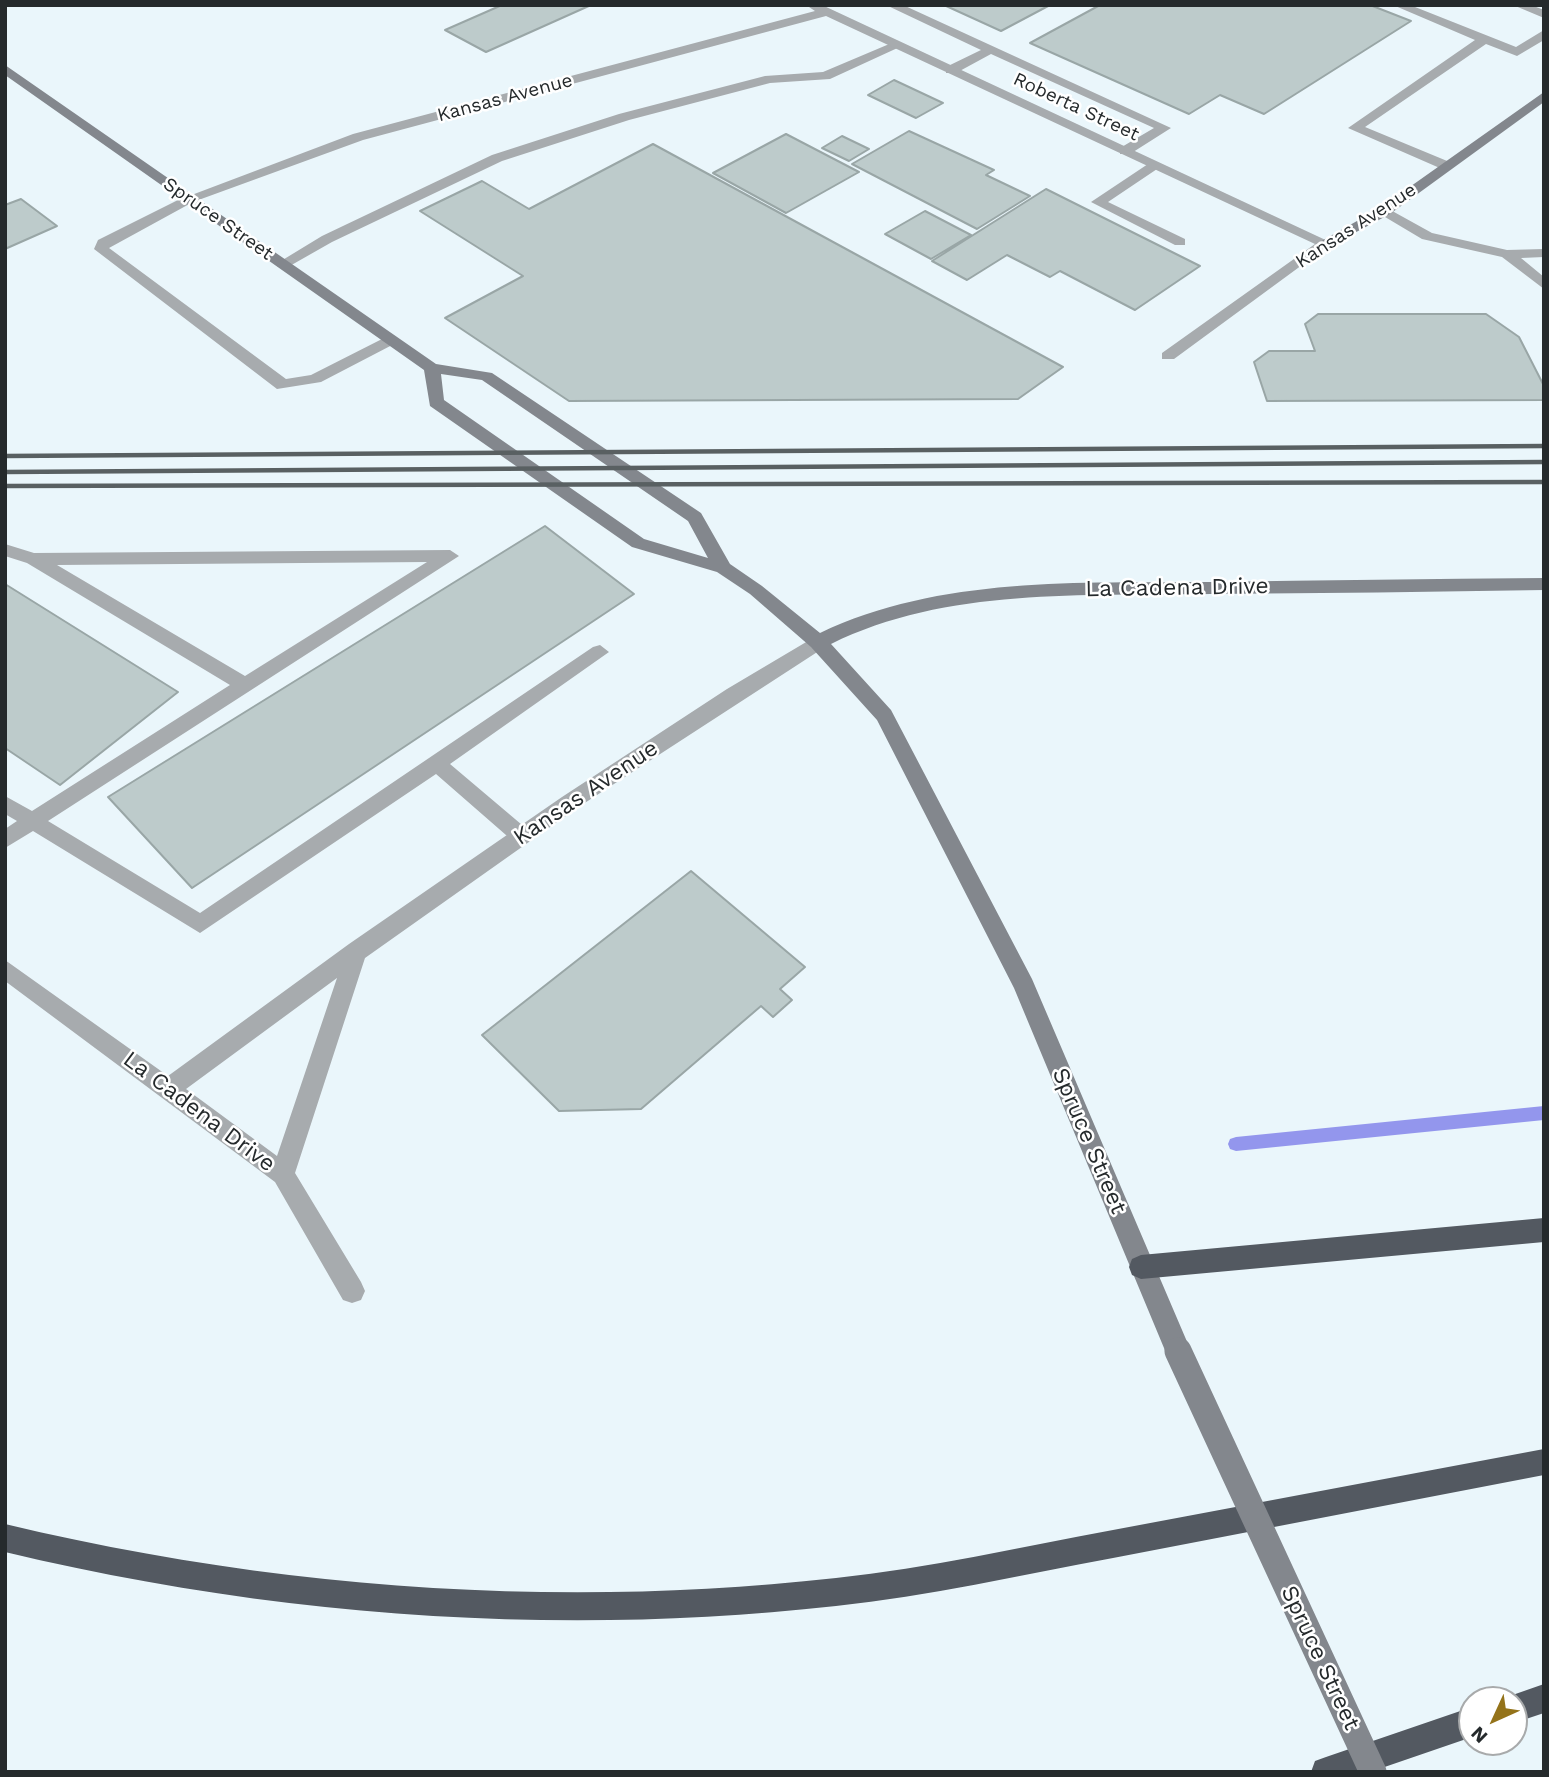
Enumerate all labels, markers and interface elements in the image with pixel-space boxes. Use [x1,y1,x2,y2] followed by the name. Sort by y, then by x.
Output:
[1009,68,1143,146] street label: Roberta Street
[435,69,575,127] street label: Kansas Avenue
[159,173,277,265] street label: Spruce Street
[1291,179,1421,273] street label: Kansas Avenue
[1085,573,1269,603] street label: La Cadena Drive
[508,734,664,852] street label: Kansas Avenue
[117,1046,281,1178] street label: La Cadena Drive
[1046,1064,1132,1218] street label: Spruce Street
[1275,1582,1365,1734] street label: Spruce Street
[1458,1686,1528,1756] north arrow
[1466,1722,1492,1748] text: N

